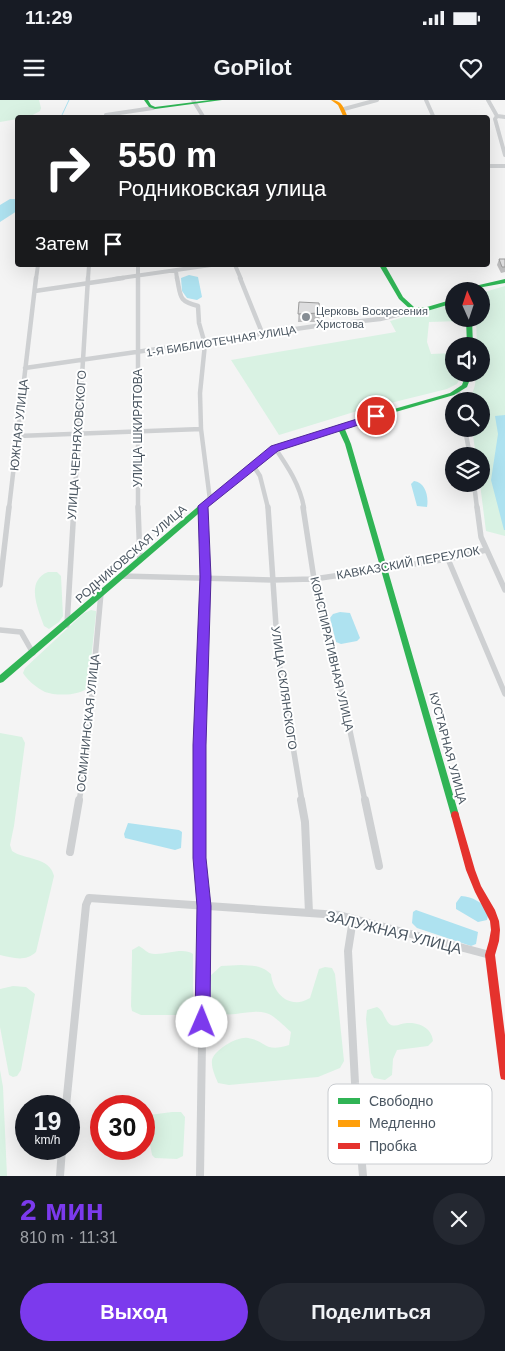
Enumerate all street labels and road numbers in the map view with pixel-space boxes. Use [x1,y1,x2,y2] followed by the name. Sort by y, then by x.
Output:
[145,323,298,359] street label: 1-Я БИБЛИОТЕЧНАЯ УЛИЦА
[131,369,145,487] street label: УЛИЦА ШКИРЯТОВА
[65,370,89,520] street label: УЛИЦА ЧЕРНЯХОВСКОГО
[7,378,31,472] street label: ЮЖНАЯ УЛИЦА
[73,502,189,606] street label: РОДНИКОВСКАЯ УЛИЦА
[335,543,481,583] street label: КАВКАЗСКИЙ ПЕРЕУЛОК
[307,575,357,733] street label: КОНСПИРАТИВНАЯ УЛИЦА
[268,625,300,751] street label: УЛИЦА СКЛЯНСКОГО
[74,653,102,793] street label: ОСМИНИНСКАЯ УЛИЦА
[426,691,470,805] street label: КУСТАРНАЯ УЛИЦА
[324,907,464,957] street label: ЗАЛУЖНАЯ УЛИЦА

